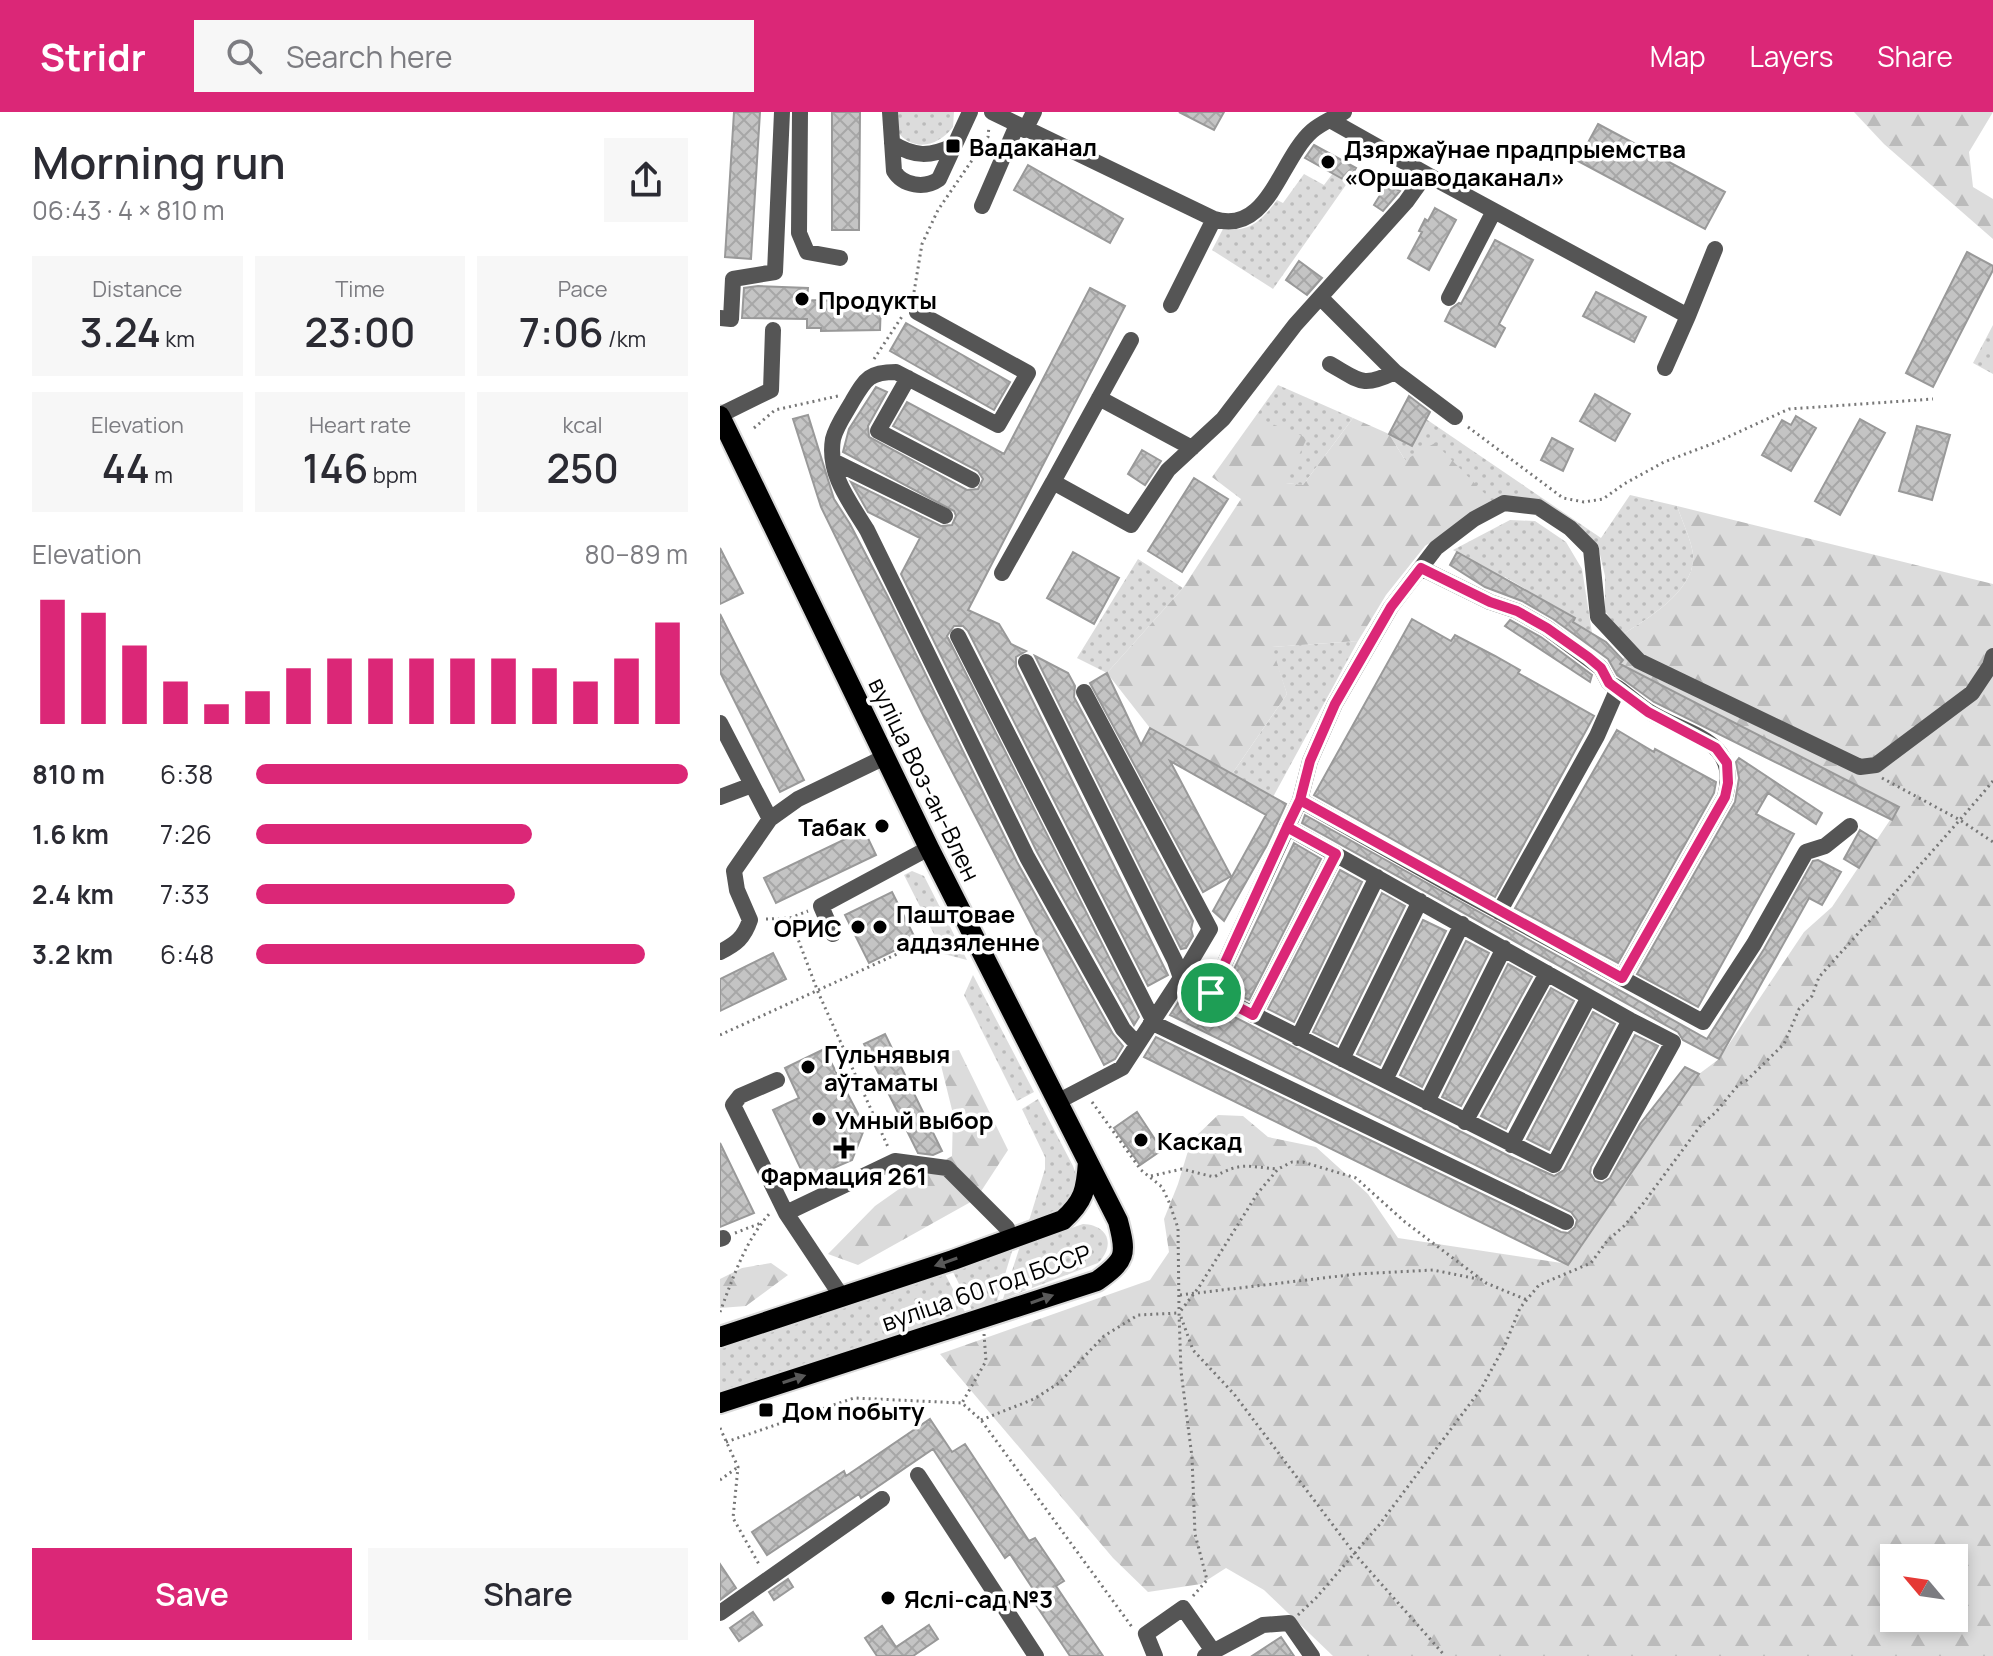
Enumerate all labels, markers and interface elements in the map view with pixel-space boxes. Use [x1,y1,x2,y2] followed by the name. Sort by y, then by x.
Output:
[194,20,754,92] search box
[40,30,146,82] text: Stridr
[222,34,266,78] icon: search
[286,36,453,77] text: Search here
[1650,37,1706,75] text: Map
[1750,37,1833,75] text: Layers
[1877,37,1953,75] text: Share
[969,130,1097,163] place label: Вадаканал
[32,132,286,192] text: Morning run
[1344,132,1686,193] place label: Дзяржаўнае прадпрыемства «Оршаводаканал»
[944,137,962,155] marker: Вадаканал
[604,138,688,222] button: share
[1319,153,1337,171] marker: Дзяржаўнае прадпрыемства «Оршаводаканал»
[32,192,225,228] text: 06:43 · 4 × 810 m
[92,274,182,304] text: Distance
[335,274,385,304] text: Time
[558,274,608,304] text: Pace
[818,283,937,316] place label: Продукты
[793,290,811,308] marker: Продукты
[80,304,161,359] text: 3.24
[305,304,415,359] text: 23:00
[519,304,604,359] text: 7:06
[161,324,195,354] text: km
[604,324,646,354] text: /km
[91,410,184,440] text: Elevation
[309,410,411,440] text: Heart rate
[563,410,603,440] text: kcal
[102,440,150,495] text: 44
[303,440,368,495] text: 146
[546,440,619,495] text: 250
[150,460,173,490] text: m
[368,460,417,490] text: bpm
[32,536,142,572] text: Elevation
[585,536,688,572] text: 80–89 m
[861,672,989,886] street label: вуліца Воз-ан-Влен
[32,756,105,792] text: 810 m
[160,756,213,792] text: 6:38
[798,810,867,843] place label: Табак
[32,816,109,852] text: 1.6 km
[160,816,212,852] text: 7:26
[873,817,891,835] marker: Табак
[32,876,114,912] text: 2.4 km
[160,876,210,912] text: 7:33
[896,897,1040,958] place label: Паштовае аддзяленне
[774,911,842,944] place label: ОРИС
[849,918,867,936] marker: ОРИС
[871,918,889,936] marker: Паштовае аддзяленне
[32,936,113,972] text: 3.2 km
[160,936,214,972] text: 6:48
[1177,959,1245,1027] pin
[1189,971,1233,1015] icon: arrive
[824,1037,950,1098] place label: Гульнявыя аўтаматы
[799,1058,817,1076] marker: Гульнявыя аўтаматы
[835,1103,994,1136] place label: Умный выбор
[810,1110,828,1128] marker: Умный выбор
[1157,1124,1242,1157] place label: Каскад
[1132,1131,1150,1149] marker: Каскад
[835,1139,853,1157] marker: Фармация 261
[761,1159,927,1192] place label: Фармация 261
[877,1236,1095,1338] street label: вуліца 60 год БССР
[934,1256,958,1269] one-way arrow
[1030,1293,1054,1305] one-way arrow
[783,1372,807,1385] one-way arrow
[782,1394,925,1427] place label: Дом побыту
[757,1401,775,1419] marker: Дом побыту
[1880,1544,1968,1632] north arrow
[1880,1544,1968,1632] map controls
[32,1548,352,1640] button: Save
[368,1548,688,1640] button: Share
[904,1582,1053,1615] place label: Яслі-сад №3
[879,1589,897,1607] marker: Яслі-сад №3

